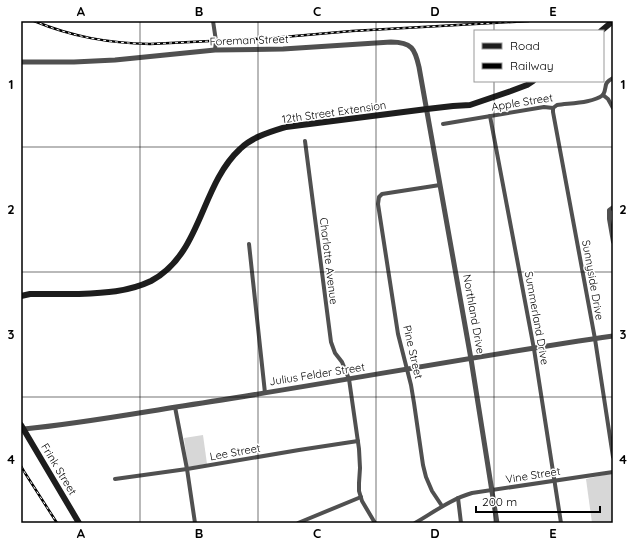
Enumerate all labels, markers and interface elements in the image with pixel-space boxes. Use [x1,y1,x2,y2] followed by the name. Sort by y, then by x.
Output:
[77,3,86,19] text: A
[195,3,203,19] text: B
[313,3,321,19] text: C
[430,3,440,19] text: D
[549,3,557,19] text: E
[474,30,604,82] legend
[209,32,289,48] street label: Foreman Street
[510,38,540,53] text: Road
[510,58,554,73] text: Railway
[8,76,14,92] text: 1
[620,76,626,92] text: 1
[490,90,554,114] street label: Apple Street
[281,98,387,126] street label: 12th Street Extension
[7,201,15,217] text: 2
[619,201,627,217] text: 2
[317,217,341,305] street label: Charlotte Avenue
[579,239,607,321] street label: Sunnyside Drive
[522,270,552,366] street label: Summerland Drive
[460,273,488,355] street label: Northland Drive
[400,324,426,380] street label: Pine Street
[8,326,15,342] text: 3
[620,326,627,342] text: 3
[268,359,366,388] street label: Julius Felder Street
[38,441,80,498] street label: Frink Street
[208,441,262,463] street label: Lee Street
[7,451,15,467] text: 4
[619,451,627,467] text: 4
[505,464,562,486] street label: Vine Street
[476,488,600,514] scale bar
[482,494,517,509] text: 200 m
[77,525,86,541] text: A
[195,525,203,541] text: B
[313,525,321,541] text: C
[430,525,440,541] text: D
[549,525,557,541] text: E

